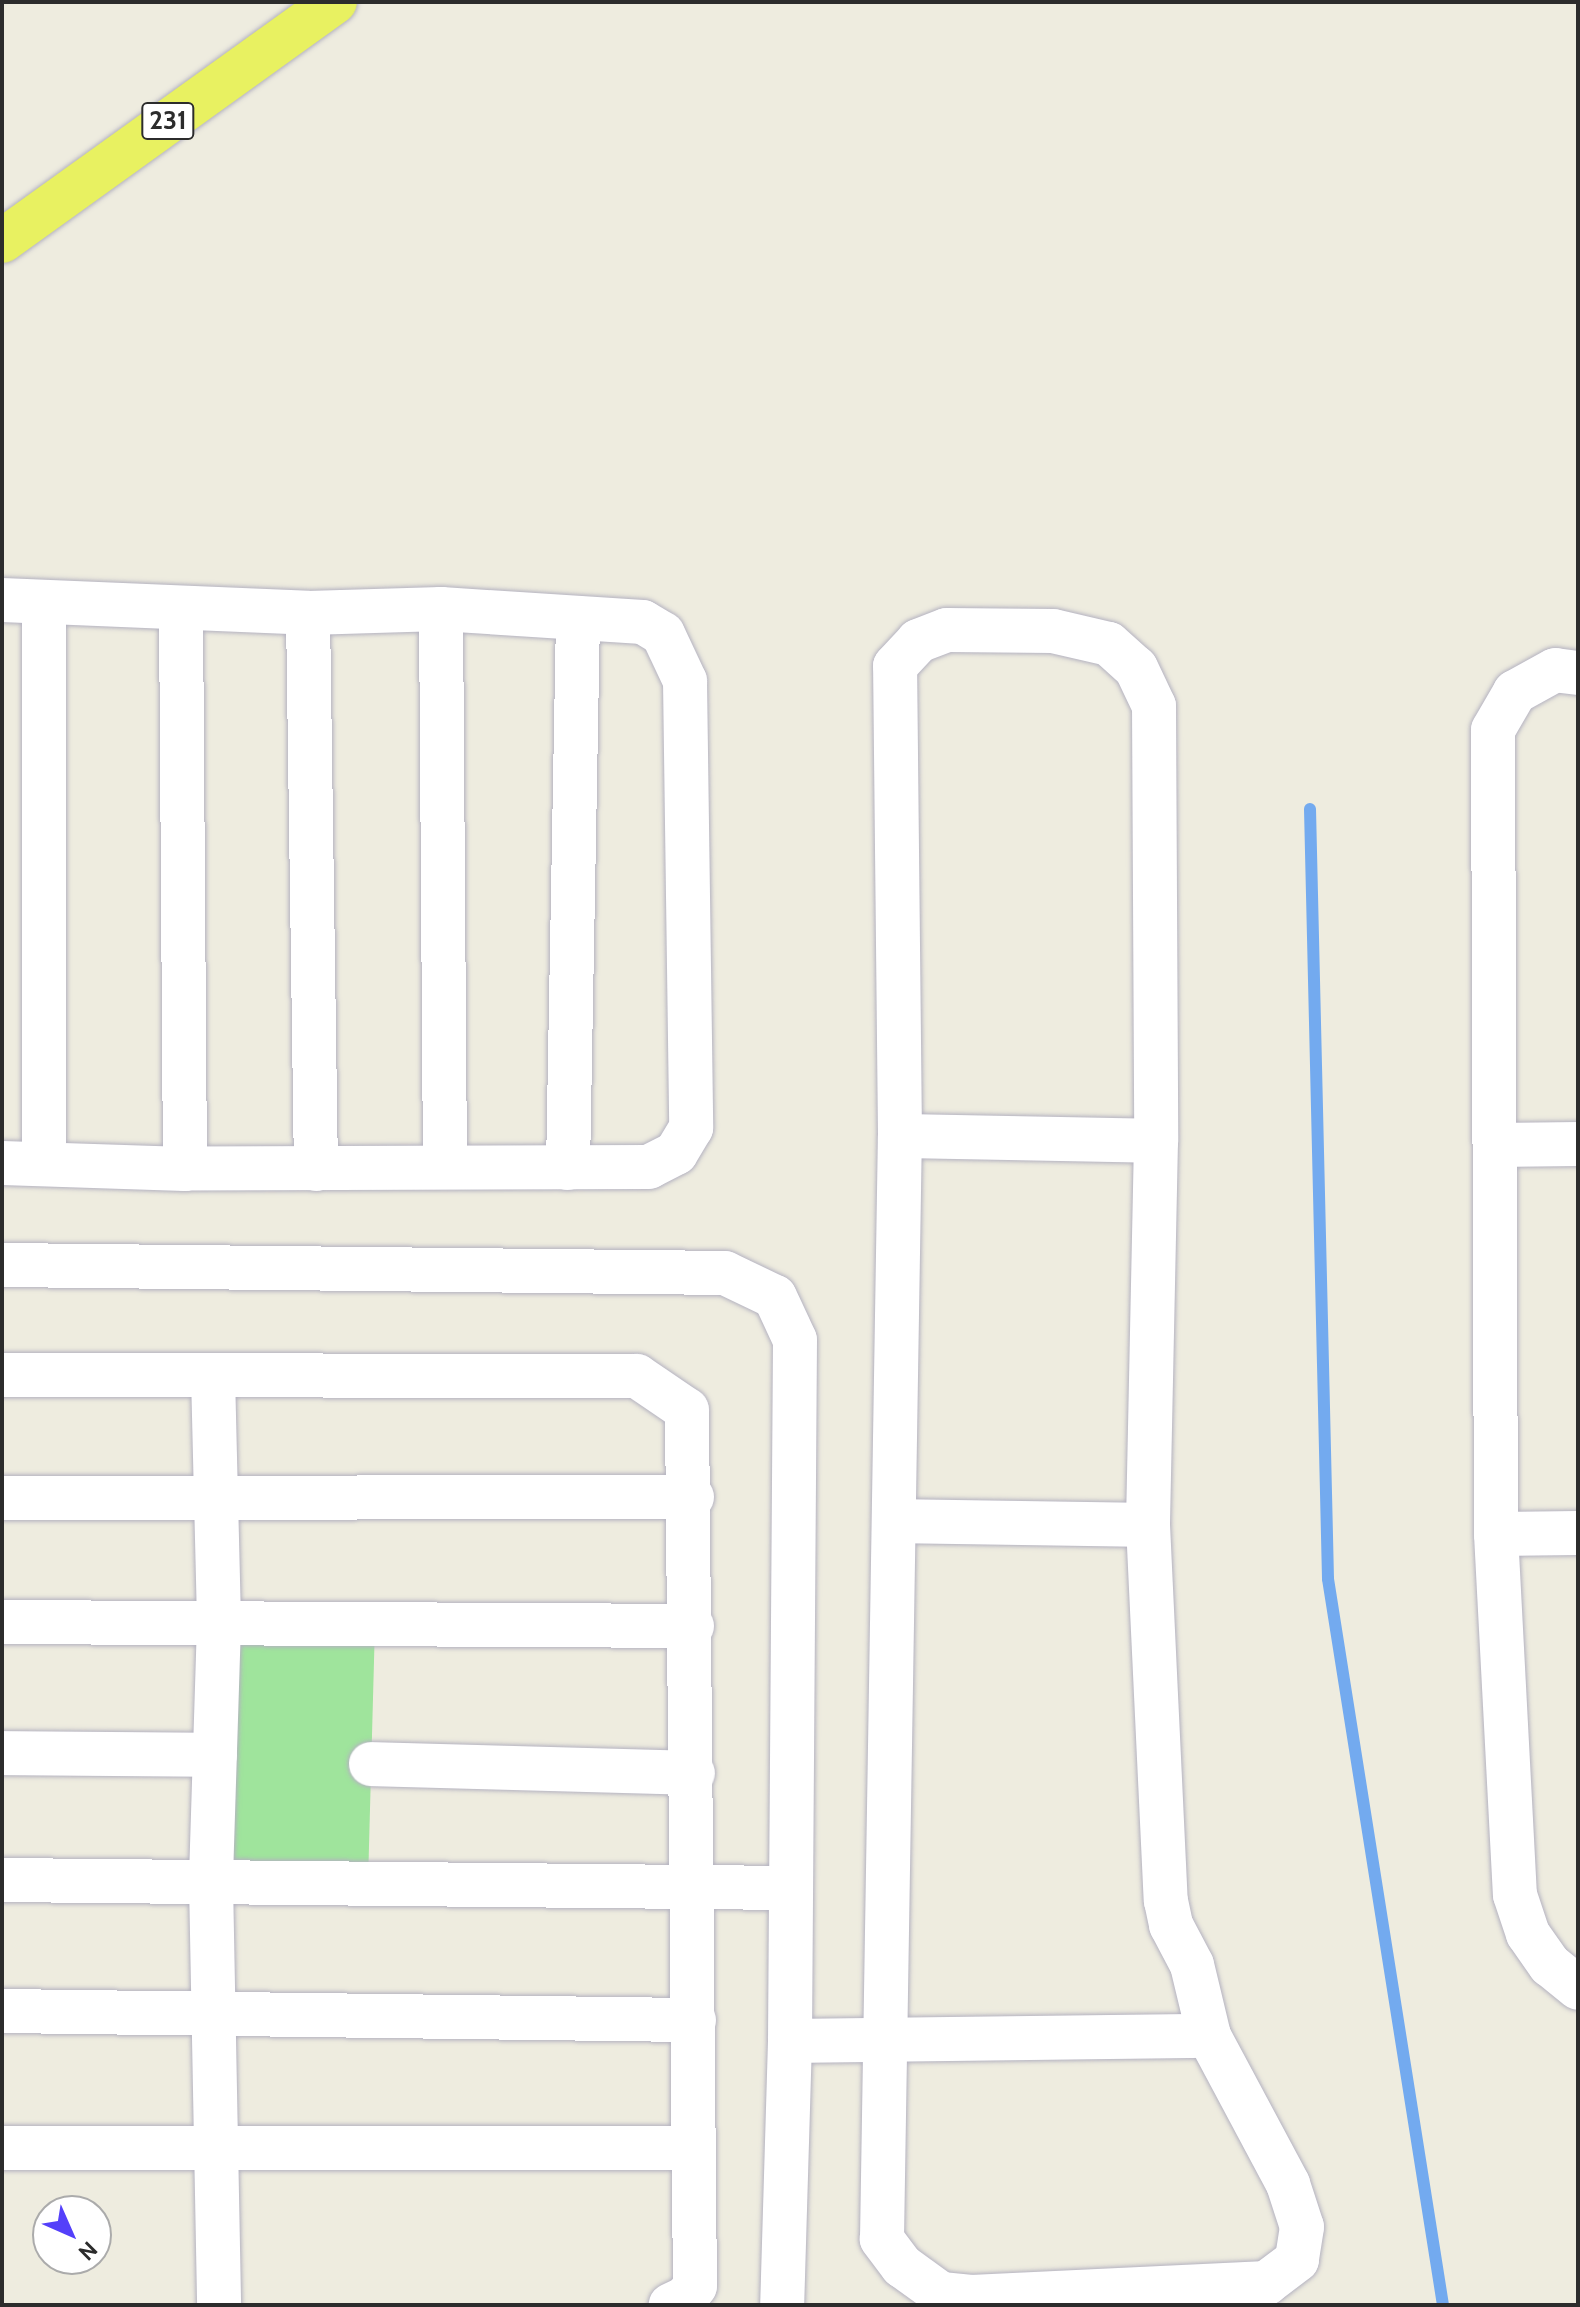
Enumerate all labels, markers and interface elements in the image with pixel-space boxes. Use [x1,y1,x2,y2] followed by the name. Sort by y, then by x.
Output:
[140,99,196,143] road number: 231
[32,2195,112,2275] north arrow
[73,2236,103,2266] text: N

